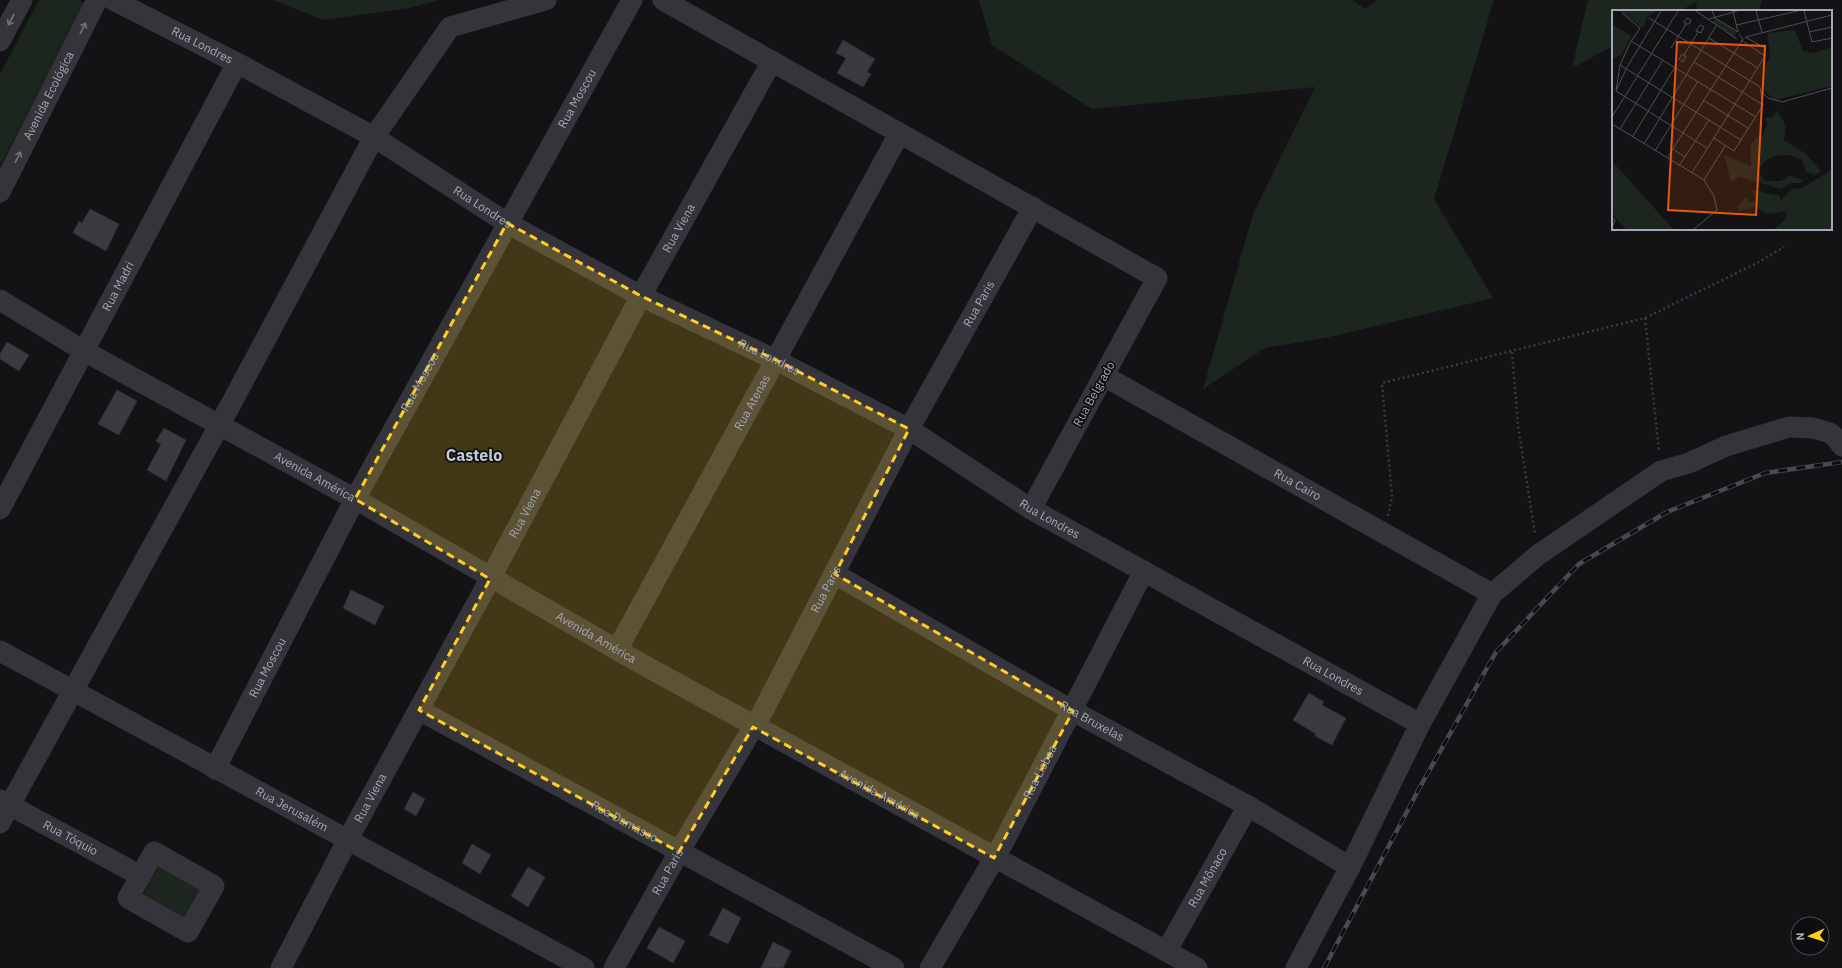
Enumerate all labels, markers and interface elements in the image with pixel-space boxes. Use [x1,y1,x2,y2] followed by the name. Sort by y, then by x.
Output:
[1612,10,1832,230] inset map
[7,14,14,26] one-way arrow
[79,23,87,35] one-way arrow
[169,23,236,67] street label: Rua Londres
[20,48,77,142] street label: Avenida Ecológica
[554,66,599,131] street label: Rua Moscou
[14,151,22,163] one-way arrow
[451,182,515,231] street label: Rua Londres
[659,200,698,255] street label: Rua Viena
[98,259,137,314] street label: Rua Madri
[960,278,997,329] street label: Rua Paris
[736,335,803,378] street label: Rua Londres
[397,349,442,414] street label: Rua Moscou
[1069,358,1118,429] street label: Rua Belgrado
[731,372,773,433] street label: Rua Atenas
[446,445,502,465] district label: Castelo
[271,448,359,505] street label: Avenida América
[1272,465,1324,504] street label: Rua Cairo
[505,485,544,540] street label: Rua Viena
[1017,496,1083,542] street label: Rua Londres
[807,563,844,615] street label: Rua Paris
[553,608,640,667] street label: Avenida América
[245,635,289,700] street label: Rua Moscou
[1300,653,1366,698] street label: Rua Londres
[1057,697,1127,744] street label: Rua Bruxelas
[1019,741,1060,801] street label: Rua Lisboa
[836,765,924,822] street label: Avenida América
[350,770,390,825] street label: Rua Viena
[253,783,331,835] street label: Rua Jerusalém
[589,797,661,846] street label: Rua Damasco
[41,817,101,859] street label: Rua Tóquio
[1184,845,1230,910] street label: Rua Mônaco
[648,846,686,898] street label: Rua Paris
[1790,916,1830,956] north arrow
[1793,932,1807,941] text: N

